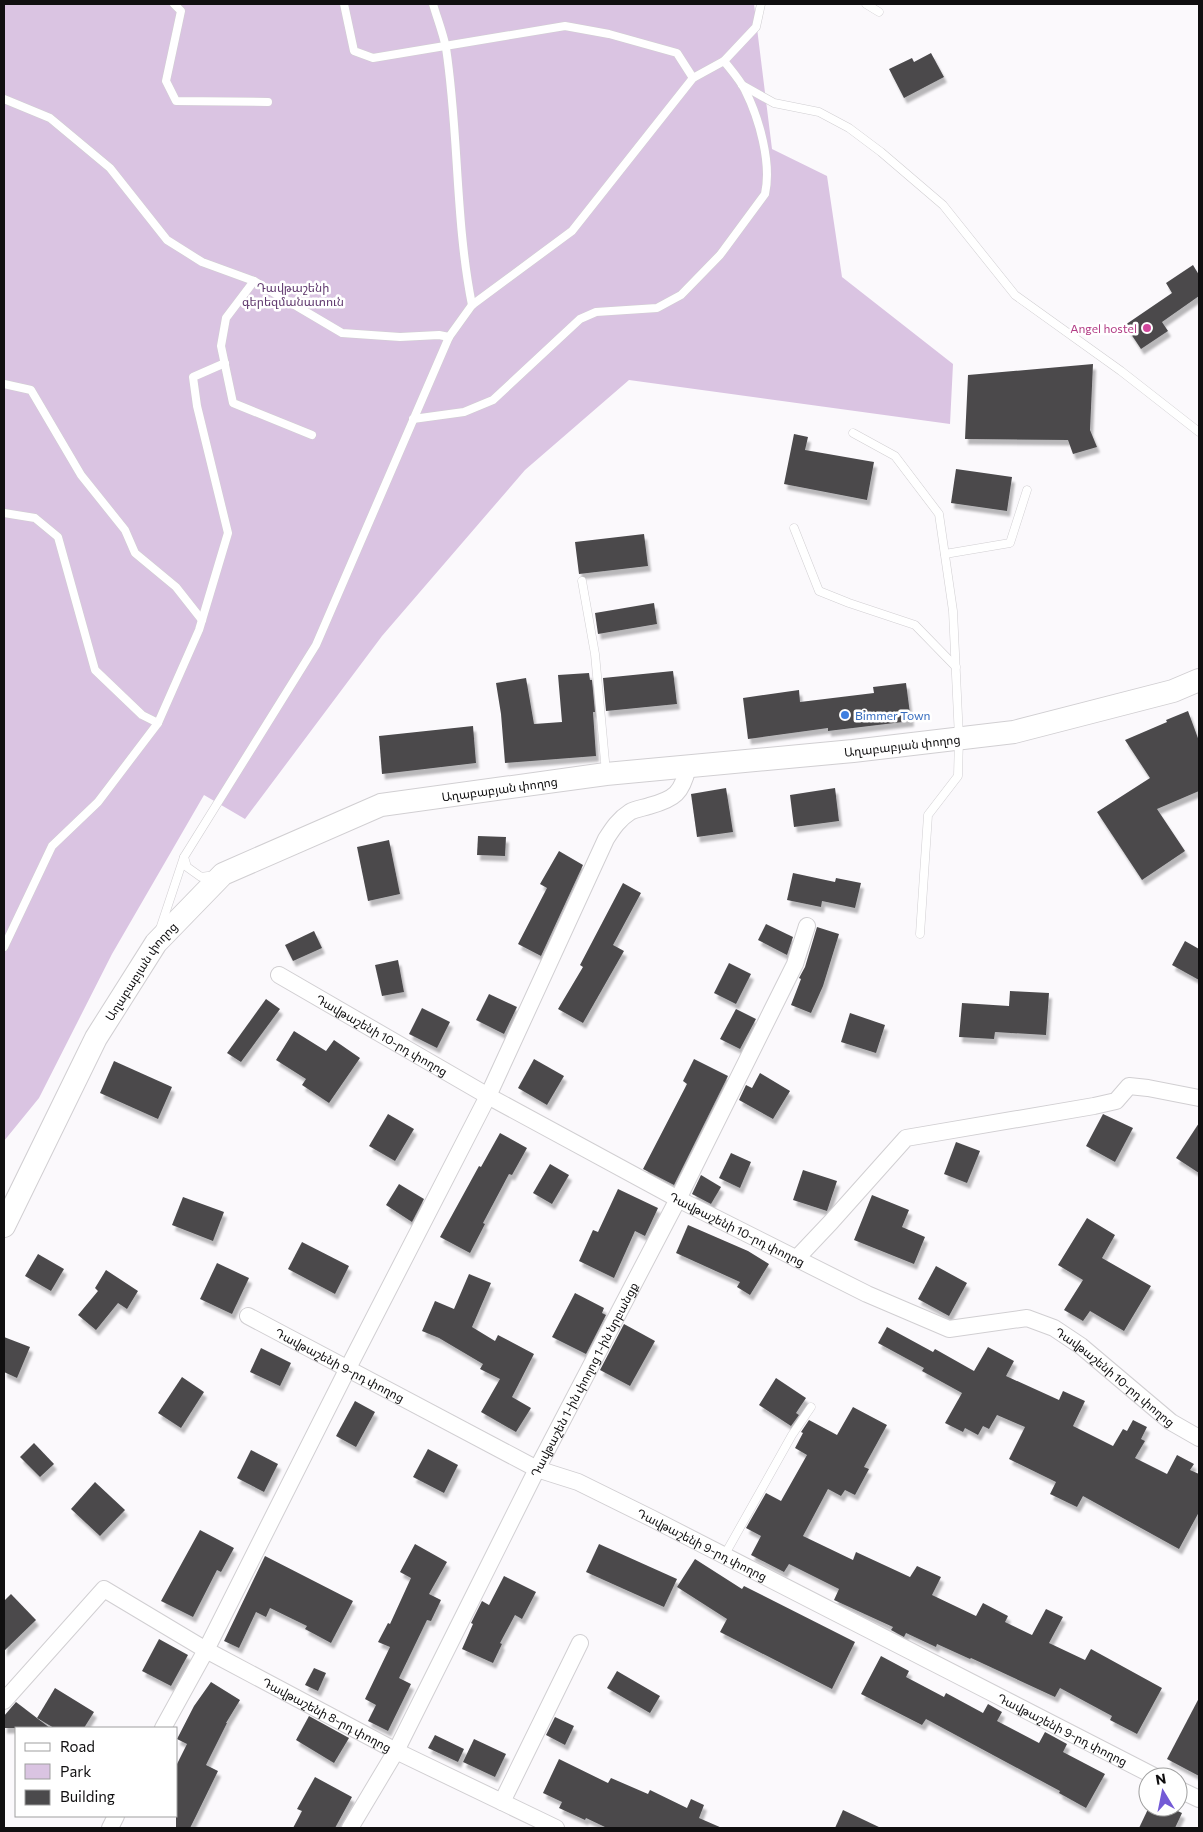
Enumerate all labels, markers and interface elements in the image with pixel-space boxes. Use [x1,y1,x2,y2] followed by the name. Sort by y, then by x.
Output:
[242,280,344,309] park label: Դավթաշենի գերեզմանատուն
[1070,321,1137,335] place label: Angel hostel
[1141,322,1153,334] marker: Angel hostel
[855,708,930,722] place label: Bimmer Town
[839,709,851,721] marker: Bimmer Town
[843,731,961,759] street label: Աղաբաբյան փողոց
[441,774,559,804] street label: Աղաբաբյան փողոց
[102,919,180,1023] street label: Աղաբաբյան փողոց
[314,991,450,1079] street label: Դավթաշենի 10-րդ փողոց
[667,1189,807,1270] street label: Դավթաշենի 10-րդ փողոց
[527,1280,641,1479] street label: Դավթաշեն 1-ին փողոց 1-ին նրբանցք
[1053,1324,1178,1430] street label: Դավթաշենի 10-րդ փողոց
[273,1325,407,1405] street label: Դավթաշենի 9-րդ փողոց
[635,1505,770,1584] street label: Դավթաշենի 9-րդ փողոց
[260,1674,394,1755] street label: Դավթաշենի 8-րդ փողոց
[995,1690,1130,1769] street label: Դավթաշենի 9-րդ փողոց
[15,1727,178,1817] legend
[60,1737,95,1755] text: Road
[60,1762,91,1780] text: Park
[1138,1767,1188,1817] north arrow
[1154,1769,1167,1788] text: N
[60,1787,115,1805] text: Building

